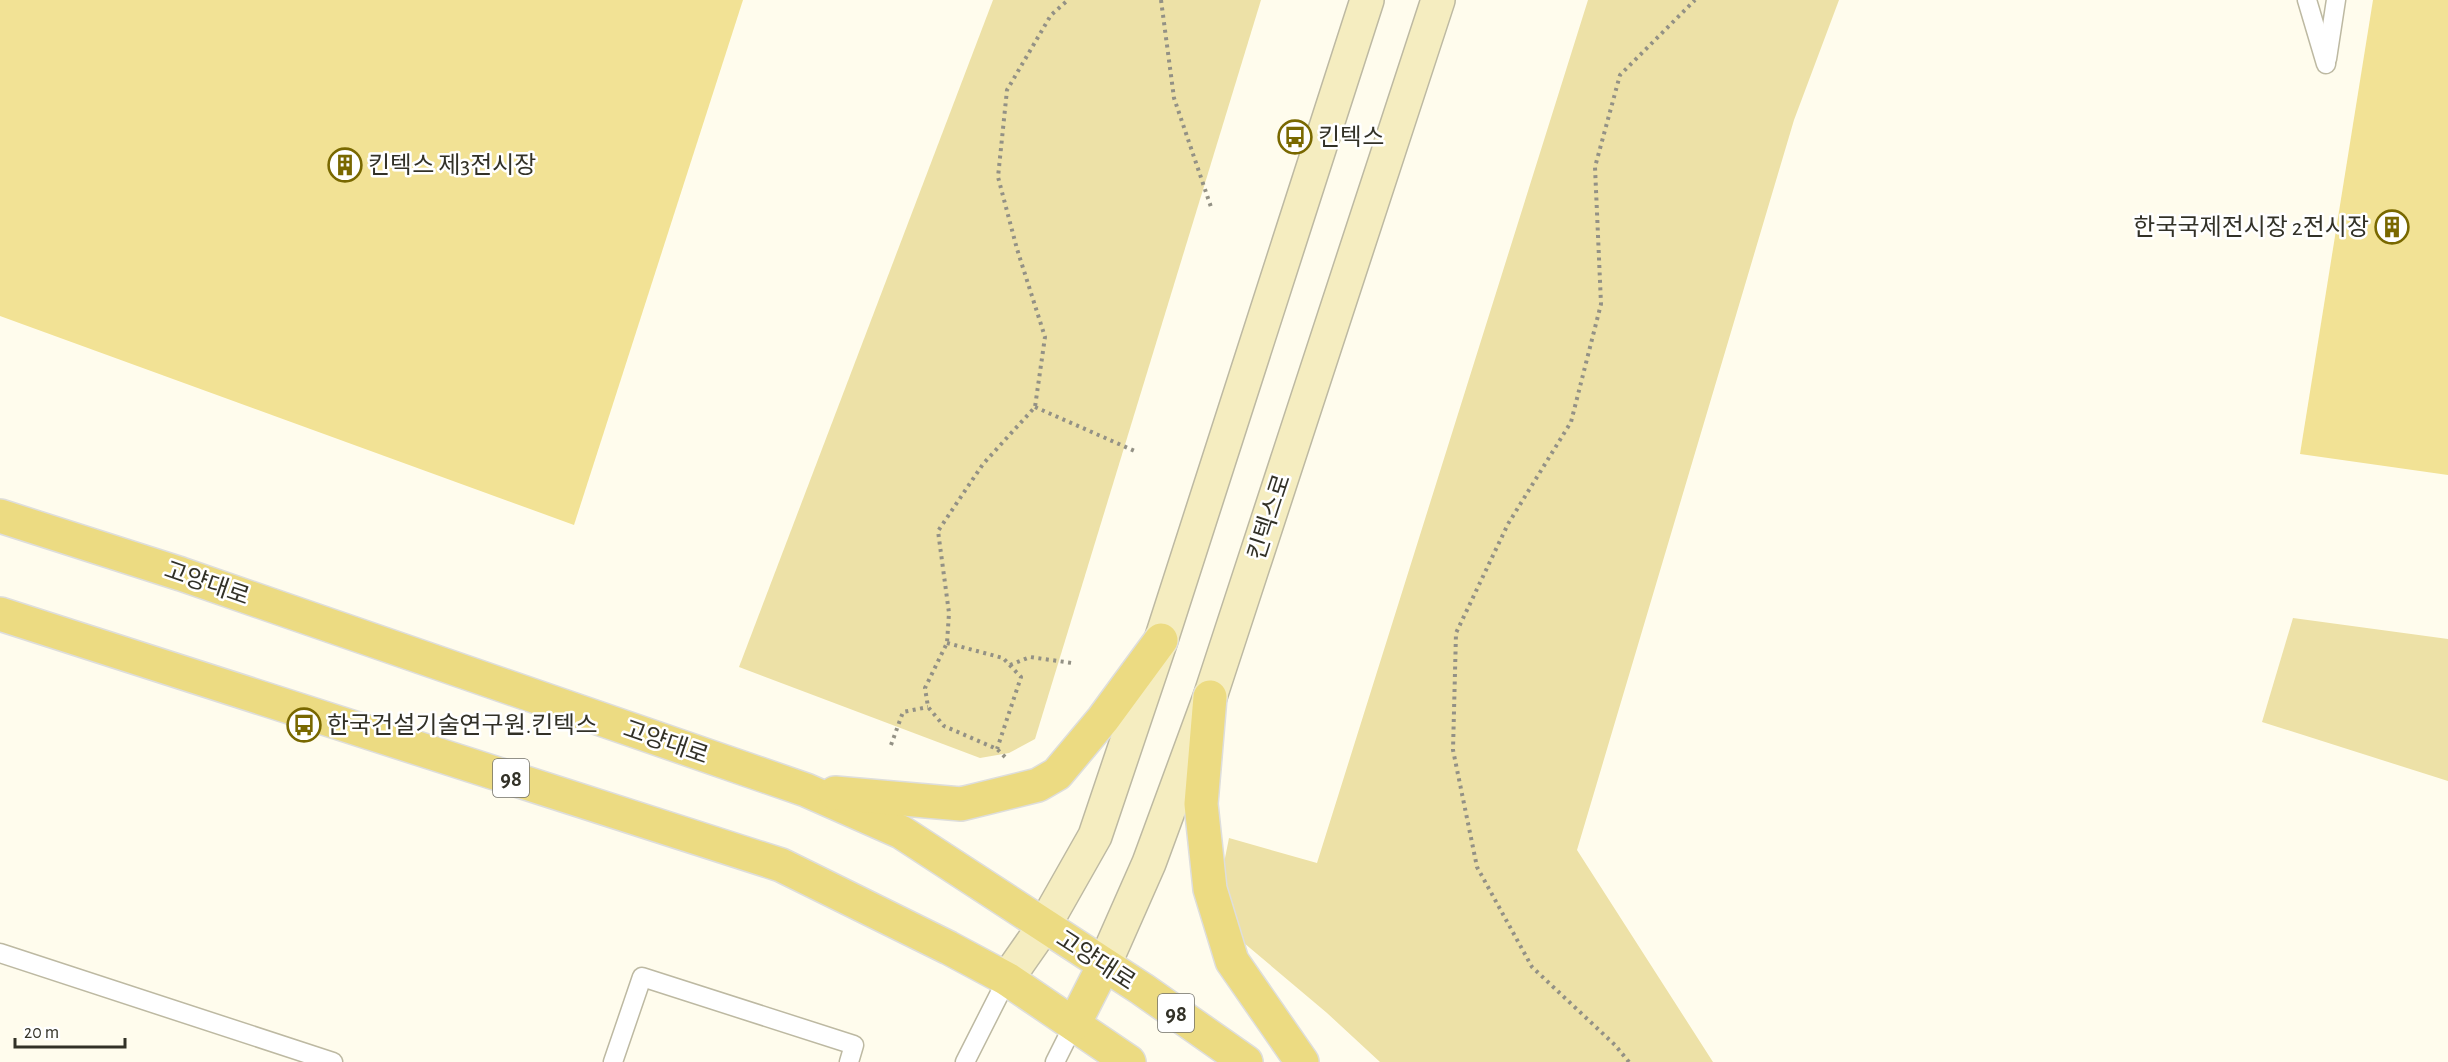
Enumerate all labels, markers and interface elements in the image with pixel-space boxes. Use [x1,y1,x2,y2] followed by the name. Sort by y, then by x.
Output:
[1277,119,1313,155] bus stop icon: 킨텍스
[1318,125,1384,150] place label: 킨텍스
[327,147,363,183] building icon: 킨텍스 제3전시장
[368,152,536,178] place label: 킨텍스 제3전시장
[2374,209,2410,245] building icon: 한국국제전시장 2전시장
[2133,214,2369,240] place label: 한국국제전시장 2전시장
[1244,471,1295,563] street label: 킨텍스로
[161,557,253,610] street label: 고양대로
[286,707,322,743] bus stop icon: 한국건설기술연구원.킨텍스
[327,713,597,738] place label: 한국건설기술연구원.킨텍스
[620,716,712,769] street label: 고양대로
[493,759,529,797] road number: 98
[1052,926,1140,995] street label: 고양대로
[1158,994,1194,1032] road number: 98
[15,1011,124,1049] scale bar
[24,1024,59,1042] text: 20 m

